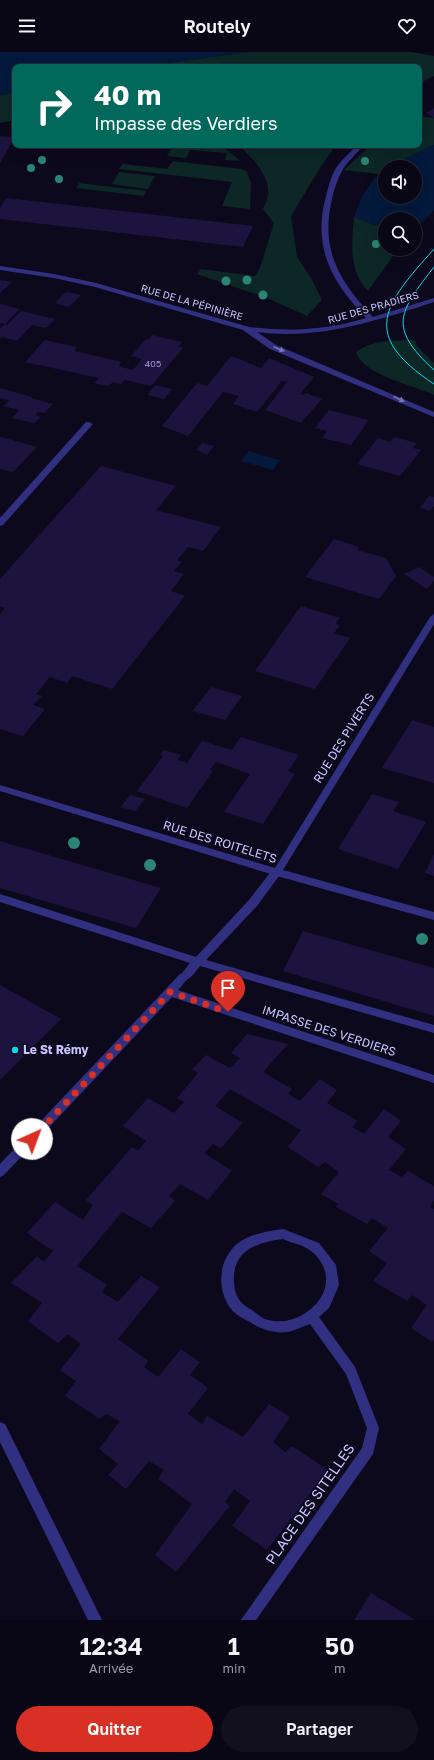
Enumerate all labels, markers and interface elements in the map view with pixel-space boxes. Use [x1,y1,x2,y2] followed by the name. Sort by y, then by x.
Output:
[16,15,38,37] icon: menu
[183,15,251,37] text: Routely
[396,15,418,37] icon: heart
[94,78,161,111] text: 40 m
[28,80,80,132] icon: right
[94,112,278,134] text: Impasse des Verdiers
[378,160,422,256] map controls
[378,160,422,204] button: sound
[378,212,422,256] button: search
[140,282,244,322] street label: RUE DE LA PÉPINIÈRE
[326,288,420,326] street label: RUE DES PRADIERS
[273,346,285,352] one-way arrow
[145,358,161,369] house number: 405
[393,396,405,402] one-way arrow
[310,690,378,786] street label: RUE DES PIVERTS
[161,817,279,866] street label: RUE DES ROITELETS
[211,971,245,1012] pin
[217,977,239,999] icon: arrive
[260,1002,398,1059] street label: IMPASSE DES VERDIERS
[23,1042,89,1057] place label: Le St Rémy
[10,1045,20,1055] marker: Le St Rémy
[11,1118,53,1160] position arrow
[262,1440,358,1567] street label: PLACE DES SITELLES
[79,1631,143,1660] text: 12:34
[228,1631,240,1660] text: 1
[325,1631,355,1660] text: 50
[89,1660,133,1676] text: Arrivée
[222,1660,245,1676] text: min
[334,1660,345,1676] text: m
[16,1706,213,1752] button: Quitter
[221,1706,418,1752] button: Partager

